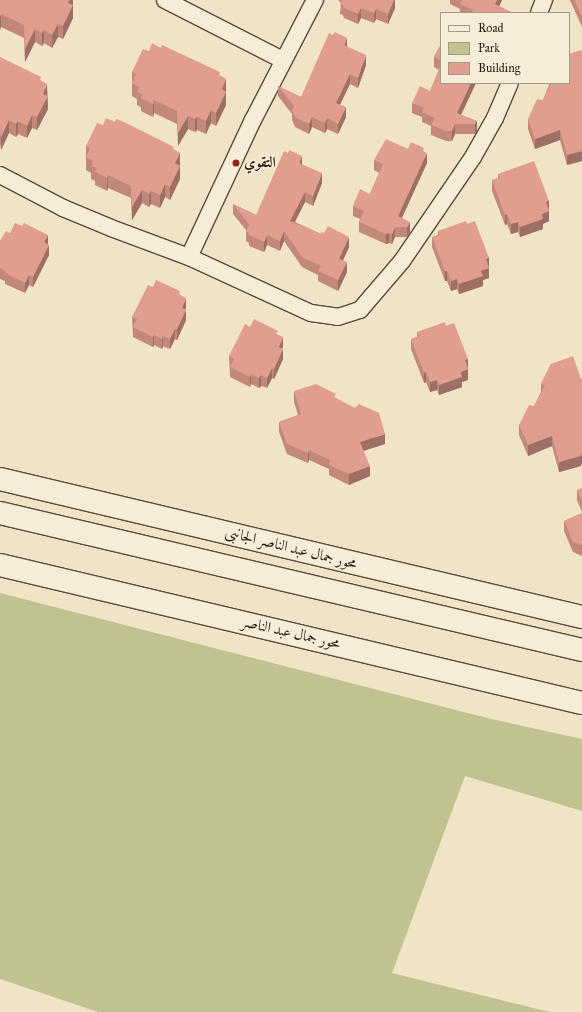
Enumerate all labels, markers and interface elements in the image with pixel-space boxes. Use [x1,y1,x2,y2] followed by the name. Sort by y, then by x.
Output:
[440,12,570,84] legend
[478,21,504,35] text: Road
[478,41,500,55] text: Park
[478,61,520,75] text: Building
[244,154,276,172] place label: التقوي
[231,158,241,168] marker: التقوي
[223,523,359,573] street label: محور جمال عبد الناصر الجانبى
[240,613,342,653] street label: محور جمال عبد الناصر

